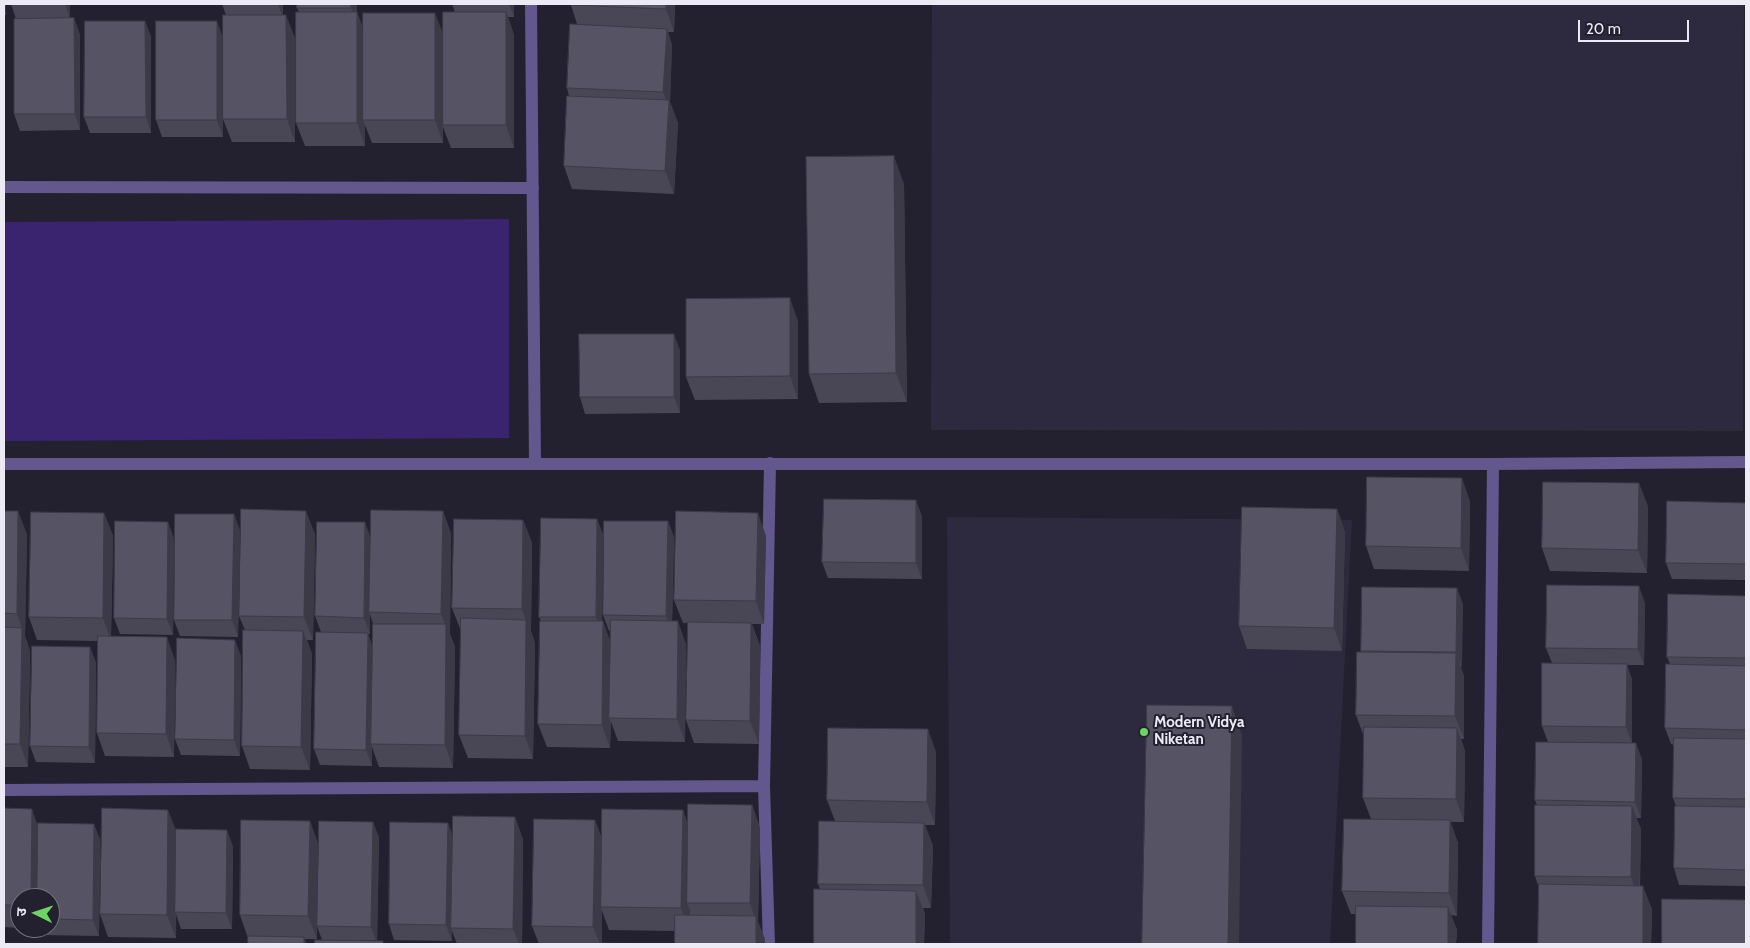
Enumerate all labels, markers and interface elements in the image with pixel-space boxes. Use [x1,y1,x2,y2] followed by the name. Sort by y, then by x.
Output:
[1580,10,1691,42] scale bar
[1586,20,1621,38] text: 20 m
[1154,714,1245,749] place label: Modern Vidya Niketan
[1138,726,1150,738] marker: Modern Vidya Niketan
[10,888,60,938] north arrow
[12,907,30,917] text: उ

